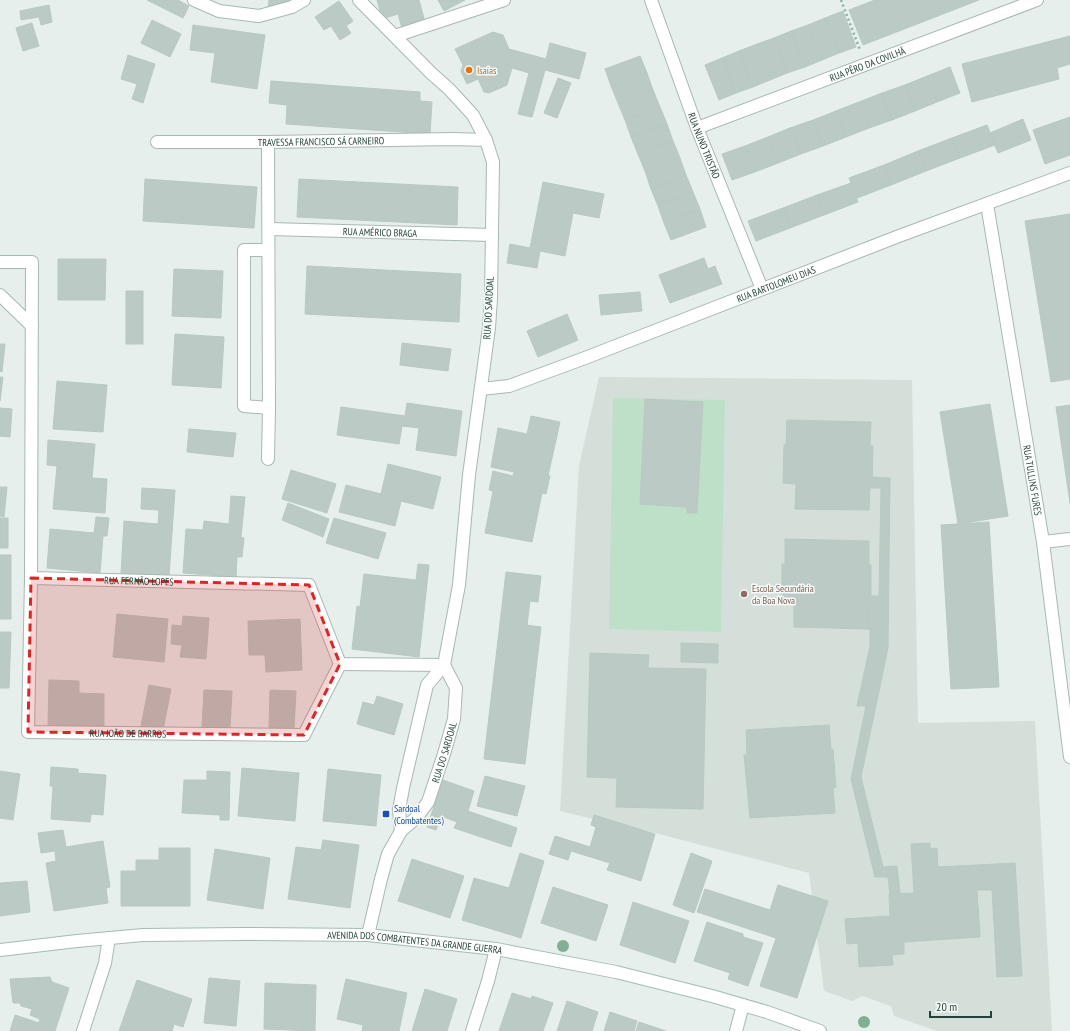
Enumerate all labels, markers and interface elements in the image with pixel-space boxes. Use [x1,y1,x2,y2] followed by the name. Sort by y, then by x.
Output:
[828,44,907,85] street label: RUA PÊRO DA COVILHÃ
[477,64,497,77] place label: Isaías
[464,65,474,75] marker: Isaías
[685,111,723,181] street label: RUA NUNO TRISTÃO
[258,134,385,149] street label: TRAVESSA FRANCISCO SÁ CARNEIRO
[343,225,418,240] street label: RUA AMÉRICO BRAGA
[735,263,817,305] street label: RUA BARTOLOMEU DIAS
[480,276,497,340] street label: RUA DO SARDOAL
[1020,444,1045,517] street label: RUA TULLINS FURES
[104,574,174,589] street label: RUA FERNÃO LOPES
[752,582,814,607] place label: Escola Secundária da Boa Nova
[739,589,749,599] marker: Escola Secundária da Boa Nova
[429,720,460,784] street label: RUA DO SARDOAL
[90,727,166,741] street label: RUA JOÃO DE BARROS
[394,802,444,827] place label: Sardoal (Combatentes)
[381,809,391,819] marker: Sardoal (Combatentes)
[327,929,504,957] street label: AVENIDA DOS COMBATENTES DA GRANDE GUERRA
[930,993,991,1019] scale bar
[936,999,957,1014] text: 20 m

